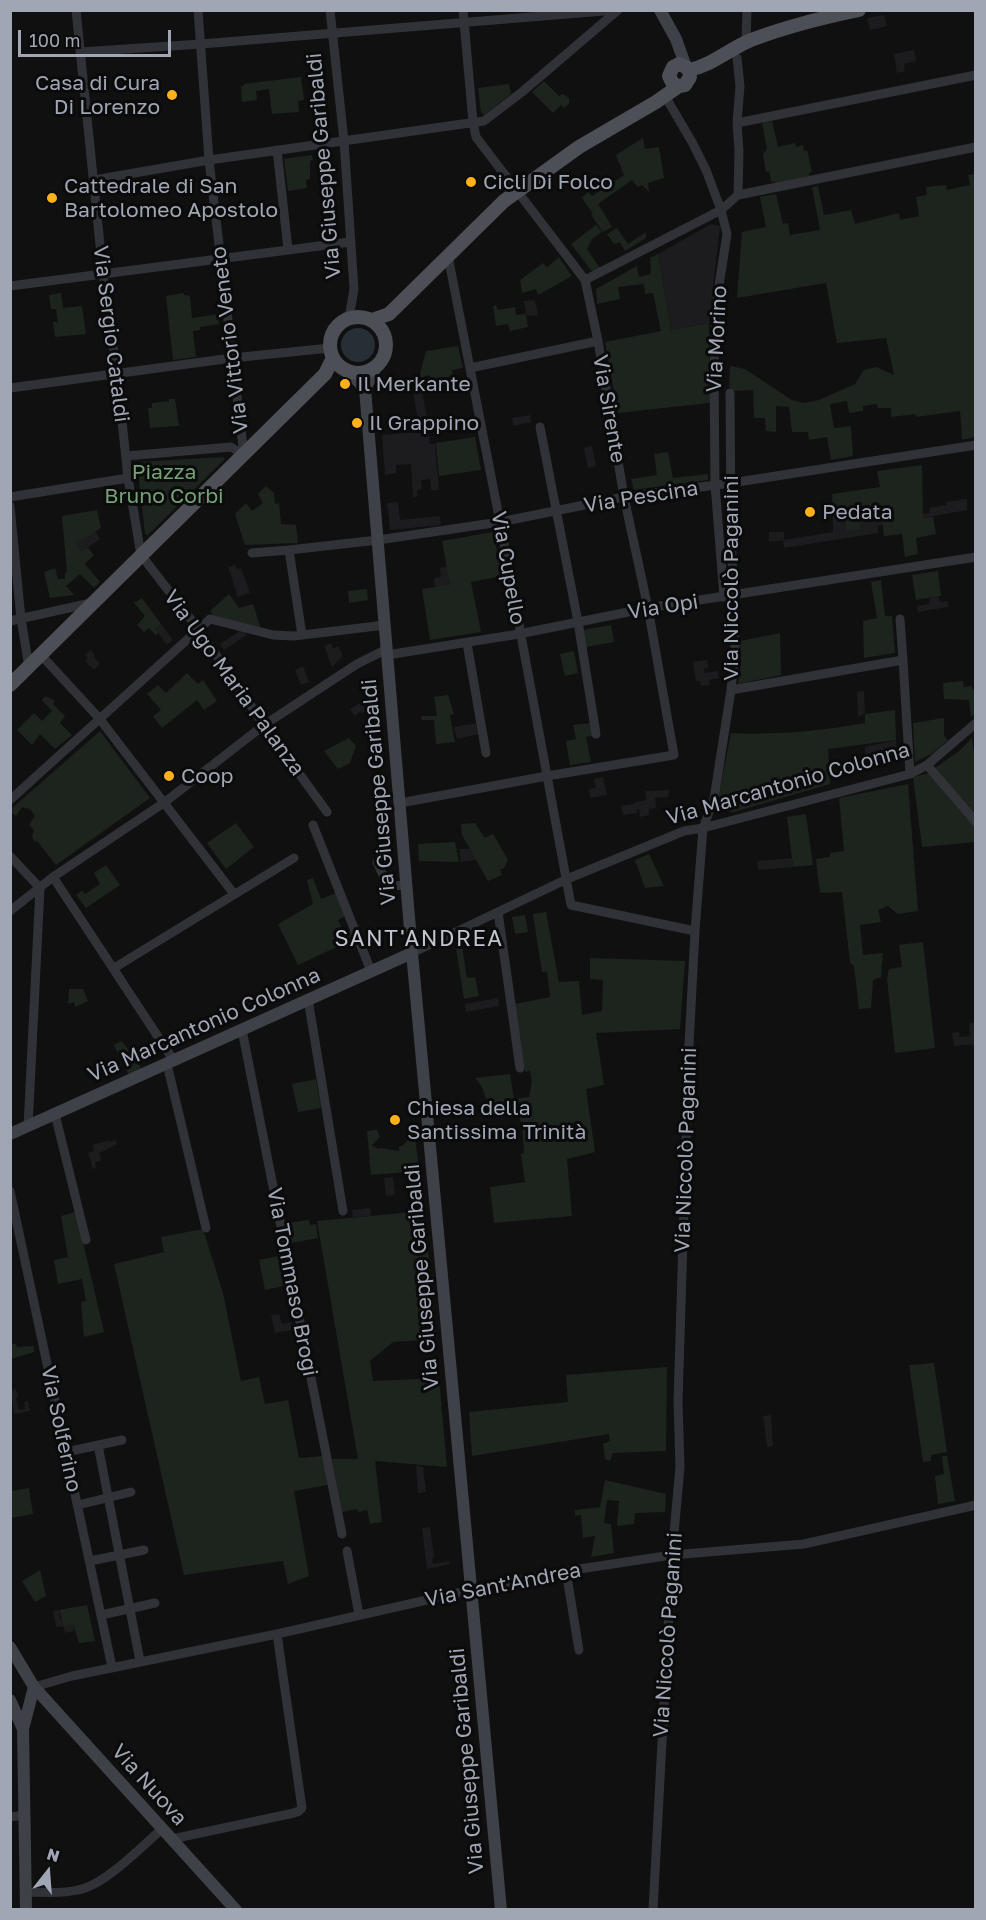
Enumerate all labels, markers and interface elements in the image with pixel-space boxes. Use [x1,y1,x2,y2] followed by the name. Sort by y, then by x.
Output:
[21,18,174,56] scale bar
[29,29,80,51] text: 100 m
[302,52,346,280] street label: Via Giuseppe Garibaldi
[35,70,160,120] place label: Casa di Cura Di Lorenzo
[165,88,179,102] marker: Casa di Cura Di Lorenzo
[483,169,613,195] place label: Cicli Di Folco
[64,173,278,223] place label: Cattedrale di San Bartolomeo Apostolo
[464,175,478,189] marker: Cicli Di Folco
[45,191,59,205] marker: Cattedrale di San Bartolomeo Apostolo
[88,244,134,424] street label: Via Sergio Cataldi
[206,245,254,435] street label: Via Vittorio Veneto
[702,285,732,393] street label: Via Morino
[587,353,631,465] street label: Via Sirente
[357,371,471,397] place label: Il Merkante
[338,377,352,391] marker: Il Merkante
[369,410,479,436] place label: Il Grappino
[350,416,364,430] marker: Il Grappino
[104,459,224,509] park label: Piazza Bruno Corbi
[718,475,744,681] street label: Via Niccolò Paganini
[582,476,700,518] street label: Via Pescina
[822,499,893,525] place label: Pedata
[803,505,817,519] marker: Pedata
[486,509,530,627] street label: Via Cupello
[158,585,310,781] street label: Via Ugo Maria Palanza
[626,589,700,625] street label: Via Opi
[357,678,401,906] street label: Via Giuseppe Garibaldi
[663,737,913,831] street label: Via Marcantonio Colonna
[181,763,233,789] place label: Coop
[162,769,176,783] marker: Coop
[334,926,504,952] district label: SANT'ANDREA
[84,962,324,1088] street label: Via Marcantonio Colonna
[670,1047,702,1253] street label: Via Niccolò Paganini
[407,1095,586,1145] place label: Chiesa della Santissima Trinità
[388,1113,402,1127] marker: Chiesa della Santissima Trinità
[400,1163,444,1391] street label: Via Giuseppe Garibaldi
[261,1185,323,1379] street label: Via Tommaso Brogi
[35,1364,87,1494] street label: Via Solferino
[648,1532,688,1738] street label: Via Niccolò Paganini
[423,1558,583,1612] street label: Via Sant'Andrea
[445,1647,489,1875] street label: Via Giuseppe Garibaldi
[106,1739,192,1831] street label: Via Nuova
[18,1842,78,1902] north arrow
[45,1843,62,1866] text: N

